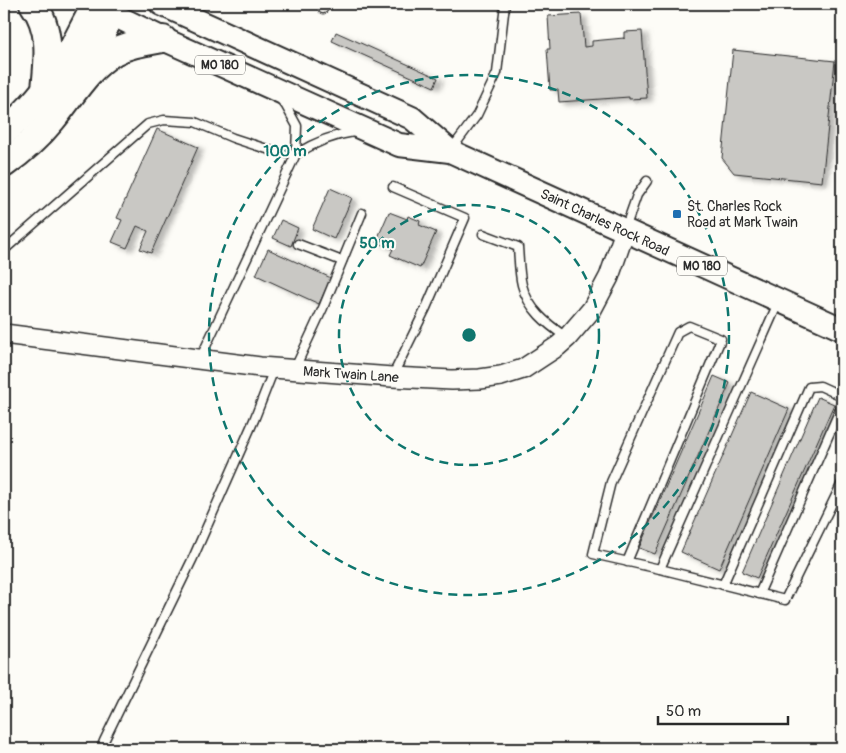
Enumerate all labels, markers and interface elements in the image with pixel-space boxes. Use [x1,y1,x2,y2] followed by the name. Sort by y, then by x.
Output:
[195,56,245,74] road number: MO 180
[264,142,306,161] text: 100 m
[538,185,672,260] street label: Saint Charles Rock Road
[687,198,798,231] place label: St. Charles Rock Road at Mark Twain
[671,208,683,220] marker: St. Charles Rock Road at Mark Twain
[360,234,394,253] text: 50 m
[677,256,727,276] road number: MO 180
[460,326,478,344] centre of rings
[303,363,399,386] street label: Mark Twain Lane
[658,693,788,725] scale bar
[666,702,701,721] text: 50 m

